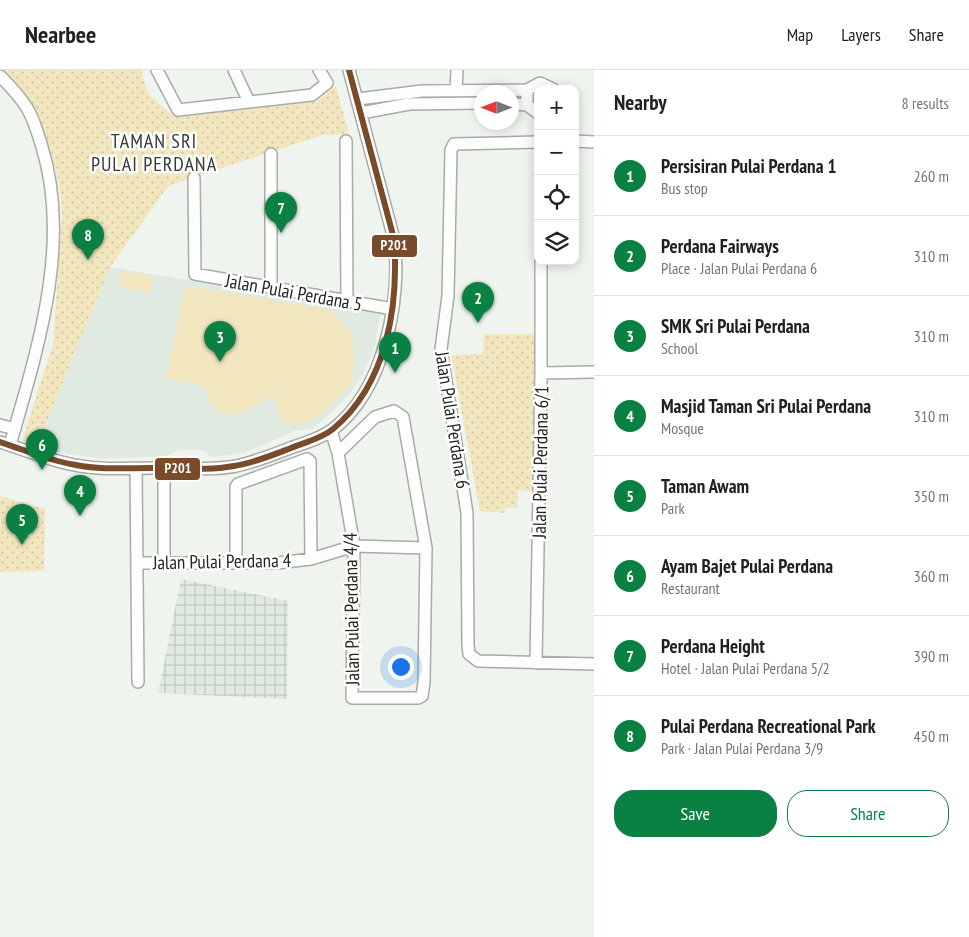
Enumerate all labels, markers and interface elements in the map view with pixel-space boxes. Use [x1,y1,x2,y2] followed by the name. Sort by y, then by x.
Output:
[25,19,96,50] text: Nearbee
[787,23,813,46] text: Map
[841,23,881,46] text: Layers
[909,23,944,46] text: Share
[474,85,519,130] north arrow
[534,85,579,265] map controls
[534,85,579,130] button: +
[614,89,667,116] text: Nearby
[902,93,949,113] text: 8 results
[91,128,217,177] district label: TAMAN SRI PULAI PERDANA
[534,130,579,175] button: −
[661,154,836,178] text: Persisiran Pulai Perdana 1
[626,166,634,186] text: 1
[914,166,949,186] text: 260 m
[534,175,579,220] button: locate
[661,178,708,198] text: Bus stop
[265,192,297,233] pin: 7
[72,219,104,260] pin: 8
[534,220,579,265] button: layers
[371,234,418,258] line badge: P201
[661,234,779,258] text: Perdana Fairways
[381,236,407,254] text: P201
[626,246,634,266] text: 2
[914,246,949,266] text: 310 m
[661,258,817,278] text: Place · Jalan Pulai Perdana 6
[223,268,364,316] street label: Jalan Pulai Perdana 5
[462,282,494,323] pin: 2
[661,314,810,338] text: SMK Sri Pulai Perdana
[204,321,236,362] pin: 3
[626,326,634,346] text: 3
[914,326,949,346] text: 310 m
[379,332,411,373] pin: 1
[661,338,698,358] text: School
[430,349,476,490] street label: Jalan Pulai Perdana 6
[527,385,553,540] street label: Jalan Pulai Perdana 6/1
[661,394,871,418] text: Masjid Taman Sri Pulai Perdana
[626,406,634,426] text: 4
[914,406,949,426] text: 310 m
[661,418,704,438] text: Mosque
[26,429,58,470] pin: 6
[154,457,201,481] line badge: P201
[165,459,191,477] text: P201
[661,474,749,498] text: Taman Awam
[64,475,96,516] pin: 4
[626,486,634,506] text: 5
[914,486,949,506] text: 350 m
[661,498,685,518] text: Park
[6,504,38,545] pin: 5
[338,532,364,687] street label: Jalan Pulai Perdana 4/4
[152,548,292,574] street label: Jalan Pulai Perdana 4
[661,554,833,578] text: Ayam Bajet Pulai Perdana
[626,566,634,586] text: 6
[914,566,949,586] text: 360 m
[661,578,720,598] text: Restaurant
[661,634,765,658] text: Perdana Height
[626,646,634,666] text: 7
[914,646,949,666] text: 390 m
[388,654,414,680] your location
[661,658,830,678] text: Hotel · Jalan Pulai Perdana 5/2
[661,714,876,738] text: Pulai Perdana Recreational Park
[626,726,634,746] text: 8
[914,726,949,746] text: 450 m
[661,738,823,758] text: Park · Jalan Pulai Perdana 3/9
[614,790,777,837] button: Save
[787,790,949,837] button: Share

